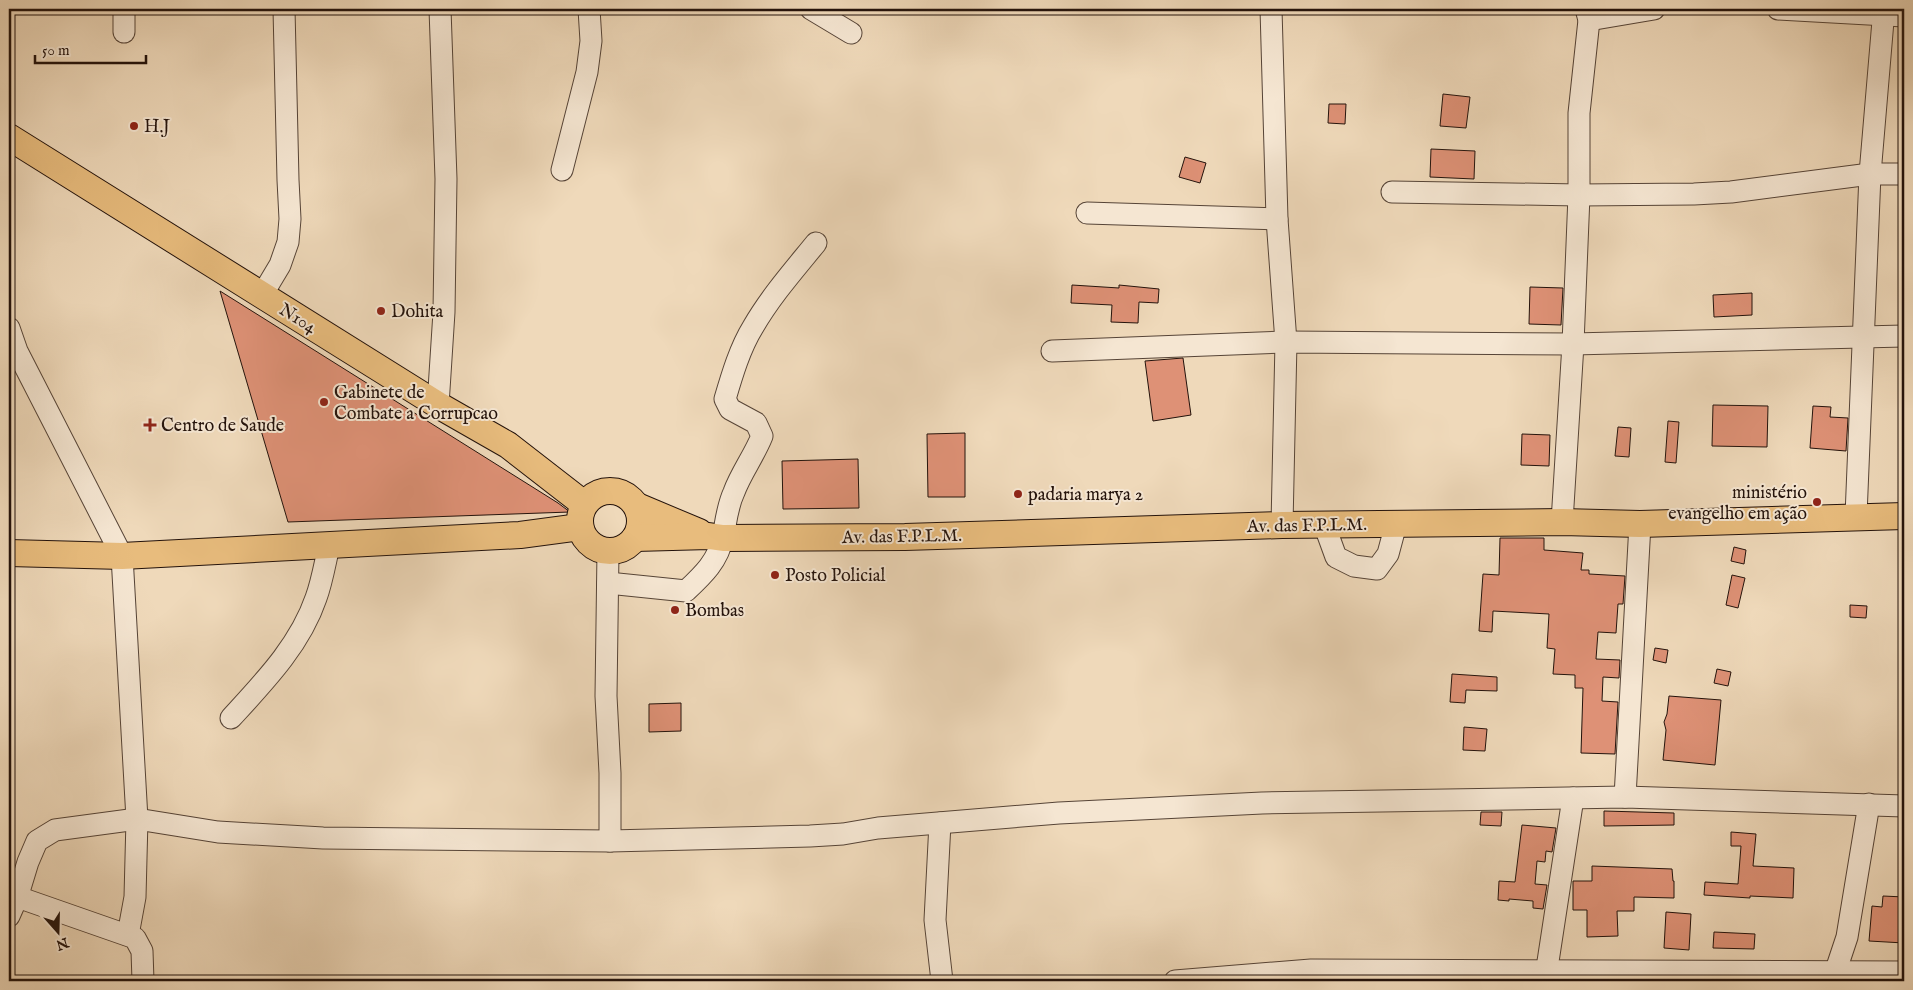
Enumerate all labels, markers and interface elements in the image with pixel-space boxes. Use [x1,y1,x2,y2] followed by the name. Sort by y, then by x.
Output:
[35,32,146,64] scale bar
[42,41,70,60] text: 50 m
[144,116,171,139] place label: H.J
[128,120,140,132] marker: H.J
[274,299,320,340] street label: N104
[391,301,444,324] place label: Dohita
[375,305,387,317] marker: Dohita
[334,382,498,426] place label: Gabinete de Combate a Corrupcao
[318,396,330,408] marker: Gabinete de Combate a Corrupcao
[161,415,284,438] place label: Centro de Saude
[143,418,157,432] marker: Centro de Saude
[1668,482,1807,526] place label: ministério evangelho em ação
[1028,484,1143,507] place label: padaria marya 2
[1012,488,1024,500] marker: padaria marya 2
[1811,496,1823,508] marker: ministério evangelho em ação
[1246,514,1367,539] street label: Av. das F.P.L.M.
[841,525,962,550] street label: Av. das F.P.L.M.
[785,565,886,588] place label: Posto Policial
[769,569,781,581] marker: Posto Policial
[685,600,744,623] place label: Bombas
[669,604,681,616] marker: Bombas
[32,908,82,958] north arrow
[53,932,72,954] text: N

